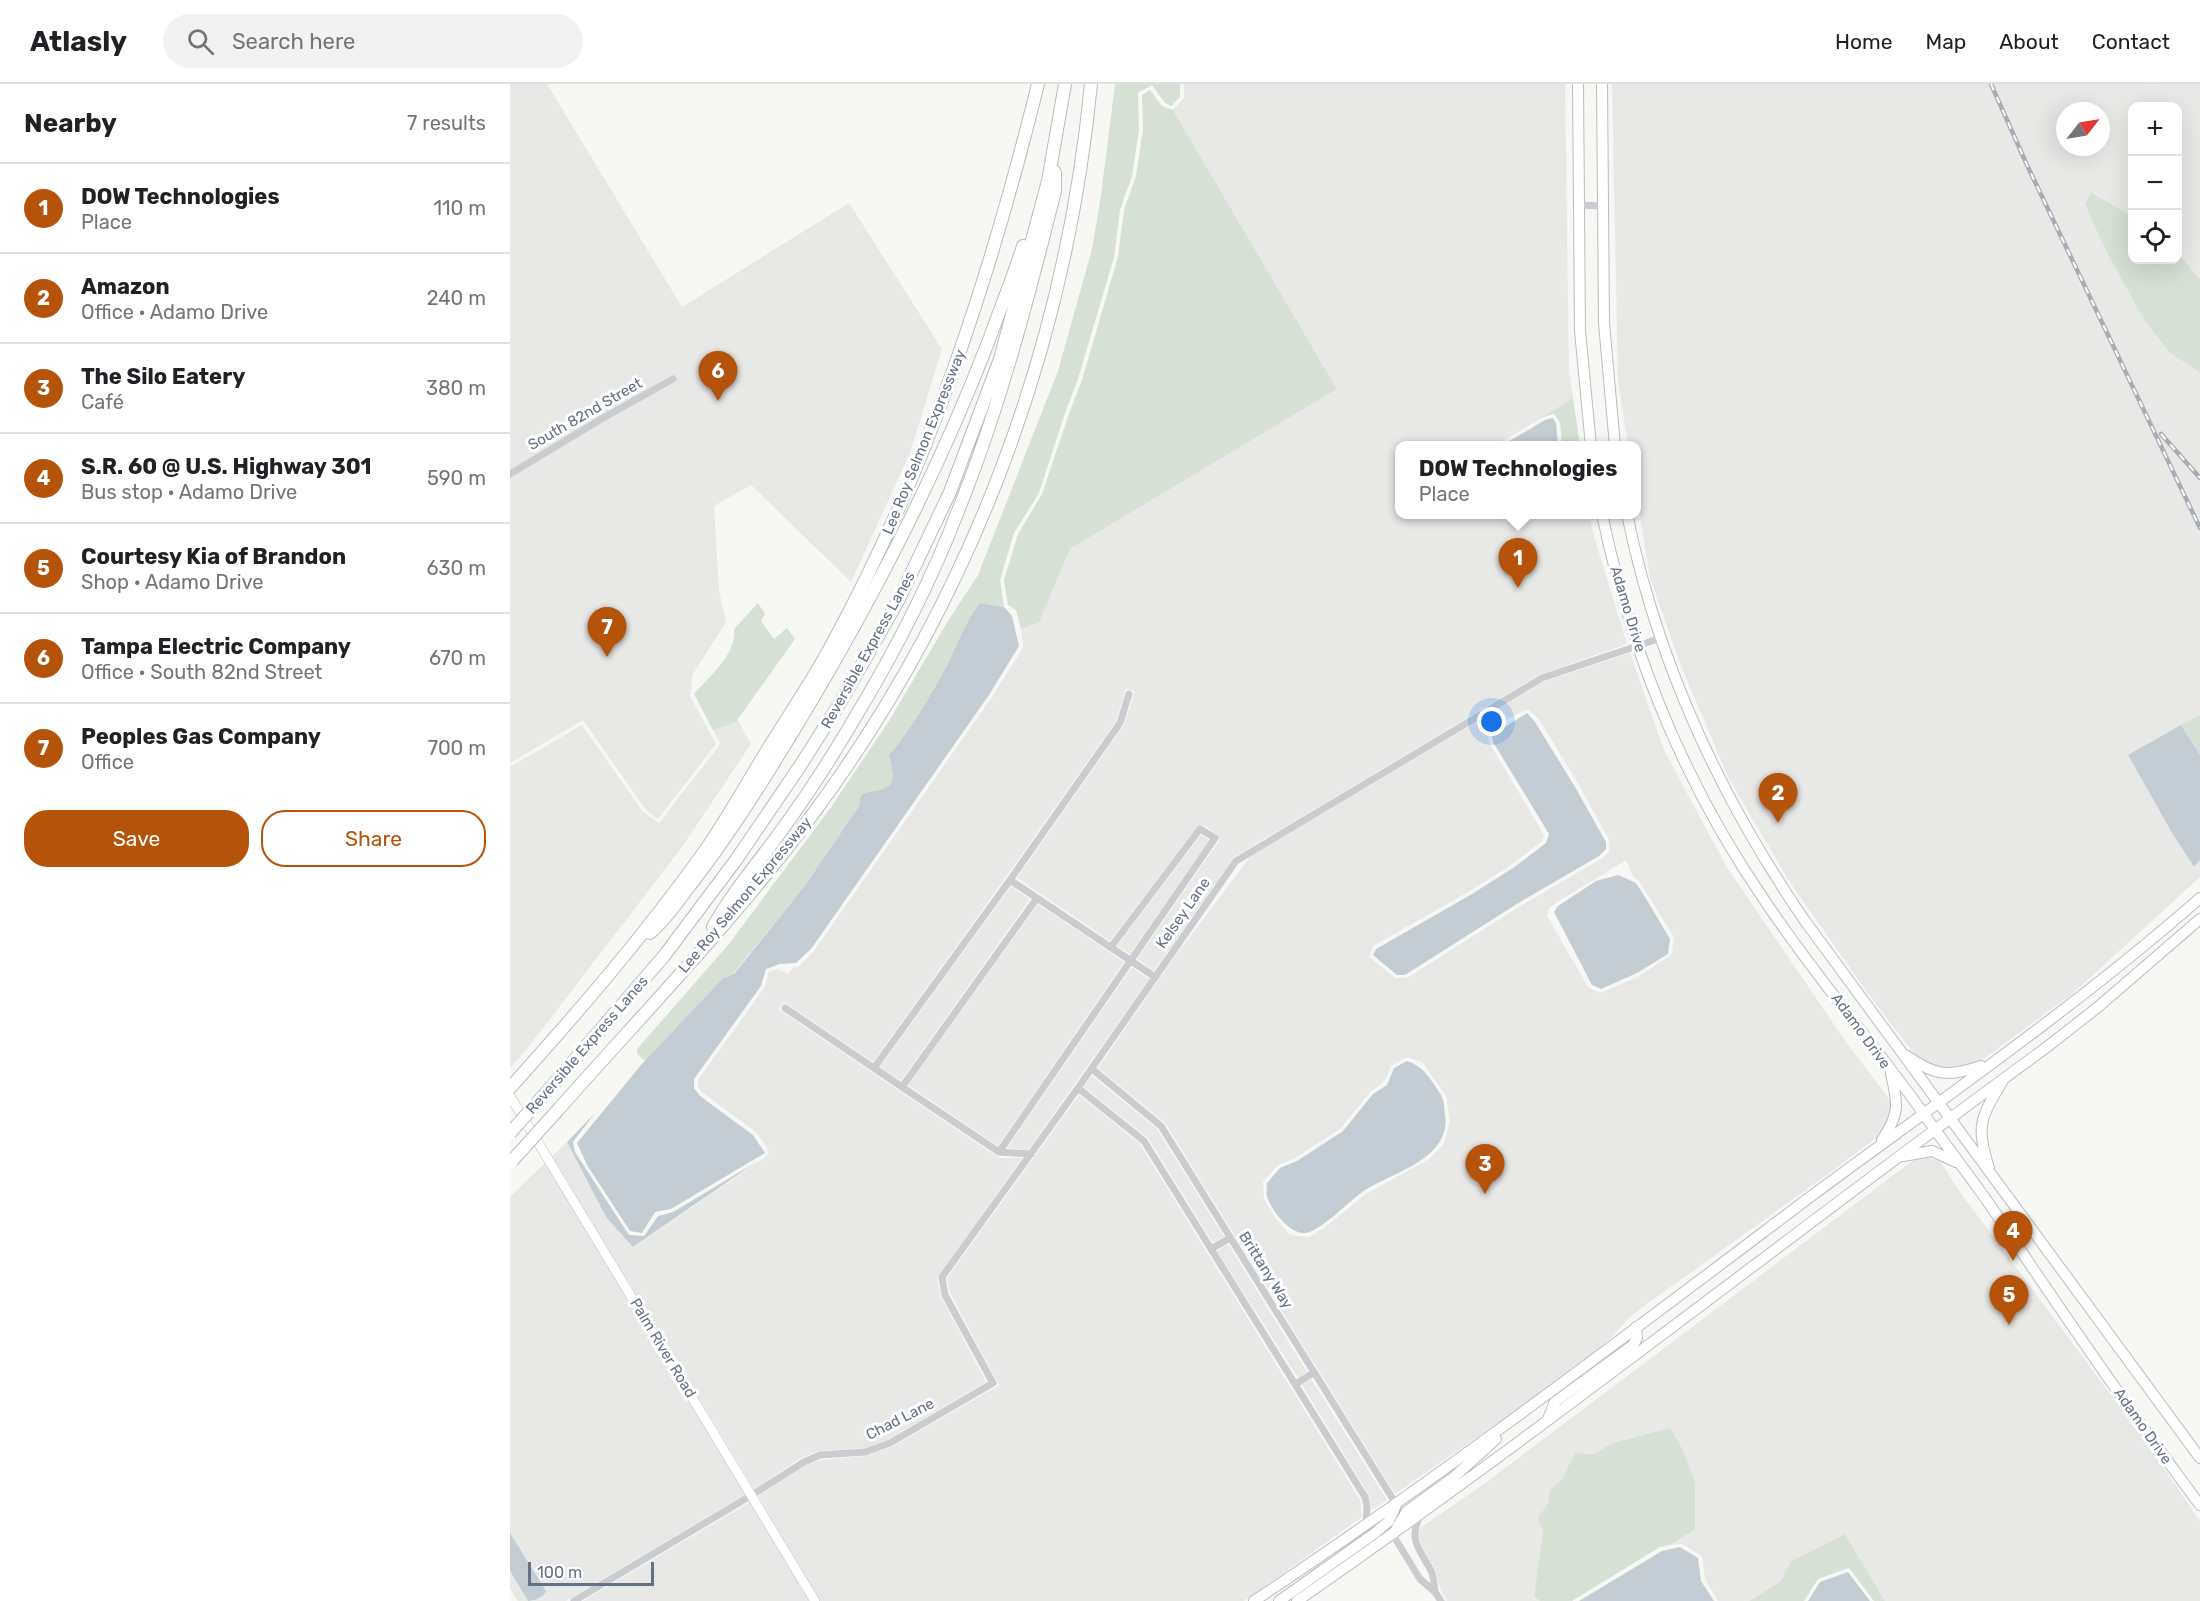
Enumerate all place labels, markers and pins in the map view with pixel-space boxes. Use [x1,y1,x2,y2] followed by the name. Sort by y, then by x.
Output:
[698,352,738,401] pin: 6
[1498,538,1538,588] pin: 1
[588,608,626,657] pin: 7
[1758,774,1798,823] pin: 2
[1466,1144,1504,1194] pin: 3
[1994,1212,2032,1261] pin: 4
[1990,1276,2028,1325] pin: 5

